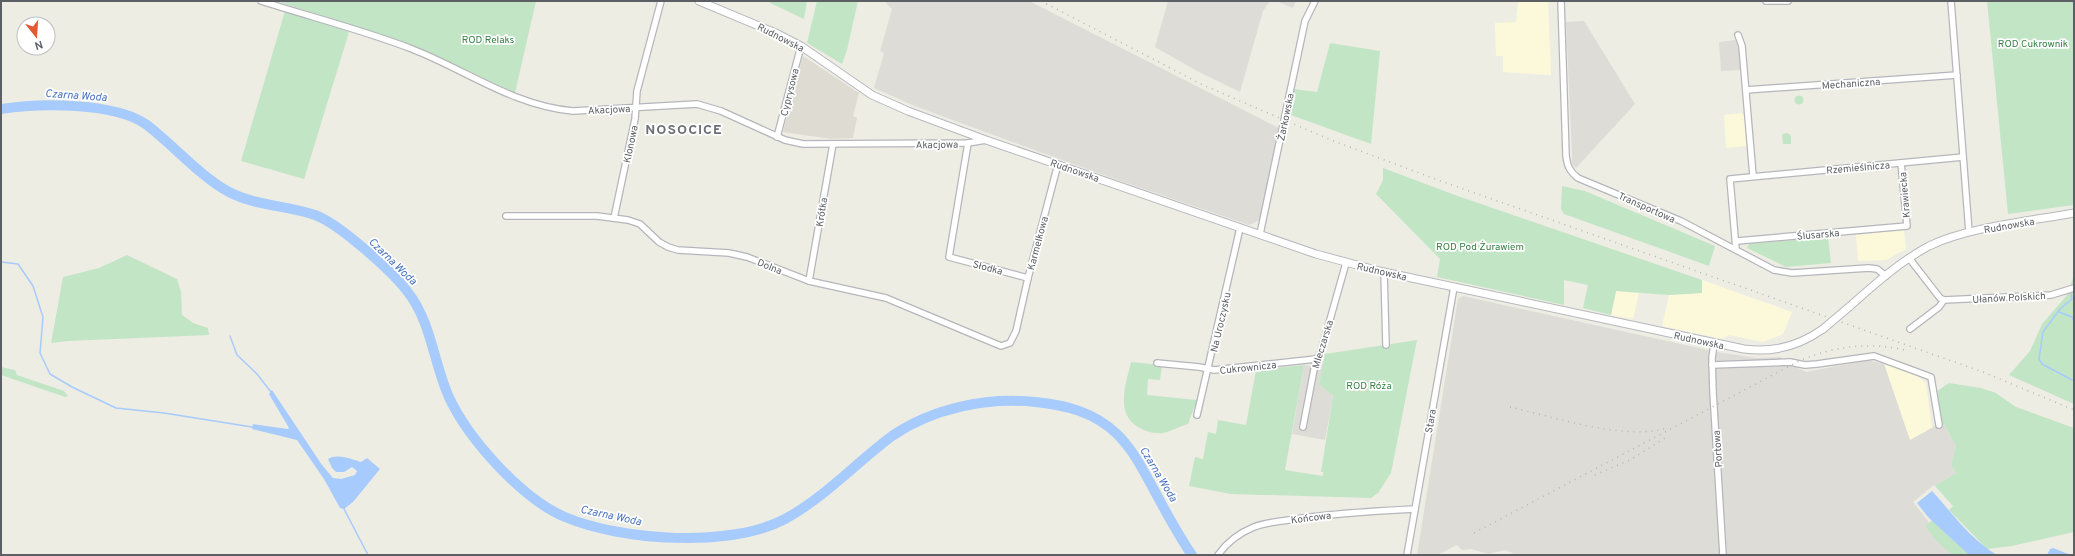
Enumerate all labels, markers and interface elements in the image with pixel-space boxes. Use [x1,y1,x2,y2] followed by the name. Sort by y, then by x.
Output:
[16,16,56,56] north arrow
[755,21,806,56] street label: Rudnowska
[462,34,515,47] park label: ROD Relaks
[33,37,44,52] text: N
[1998,38,2068,51] park label: ROD Cukrownik
[778,67,803,118] street label: Cyprysowa
[1821,76,1881,93] street label: Mechaniczna
[45,87,108,105] water label: Czarna Woda
[1275,92,1298,142] street label: Żarkowska
[587,103,631,118] street label: Akacjowa
[645,122,723,139] district label: NOSOCICE
[621,124,642,164] street label: Klonowa
[916,139,958,152] street label: Akacjowa
[1048,157,1101,186] street label: Rudnowska
[1826,159,1891,178] street label: Rzemieślnicza
[1897,171,1914,218] street label: Krawiecka
[1616,190,1677,227] street label: Transportowa
[814,197,831,228] street label: Krótka
[1025,215,1052,272] street label: Karmelkowa
[1983,216,2036,237] street label: Rudnowska
[1796,227,1840,244] street label: Ślusarska
[365,235,420,288] water label: Czarna Woda
[1436,241,1524,254] park label: ROD Pod Żurawiem
[755,257,784,278] street label: Dolna
[971,258,1004,279] street label: Słodka
[1355,260,1408,285] street label: Rudnowska
[1972,290,2046,307] street label: Ułanów Polskich
[1208,291,1235,354] street label: Na Uroczysku
[1310,318,1337,370] street label: Mleczarska
[1672,330,1725,353] street label: Rudnowska
[1219,359,1277,378] street label: Cukrownicza
[1346,380,1392,393] park label: ROD Róża
[1423,408,1440,434] street label: Stara
[1711,430,1726,468] street label: Portowa
[1136,444,1180,505] water label: Czarna Woda
[579,503,643,529] water label: Czarna Woda
[1290,510,1332,527] street label: Końcowa

